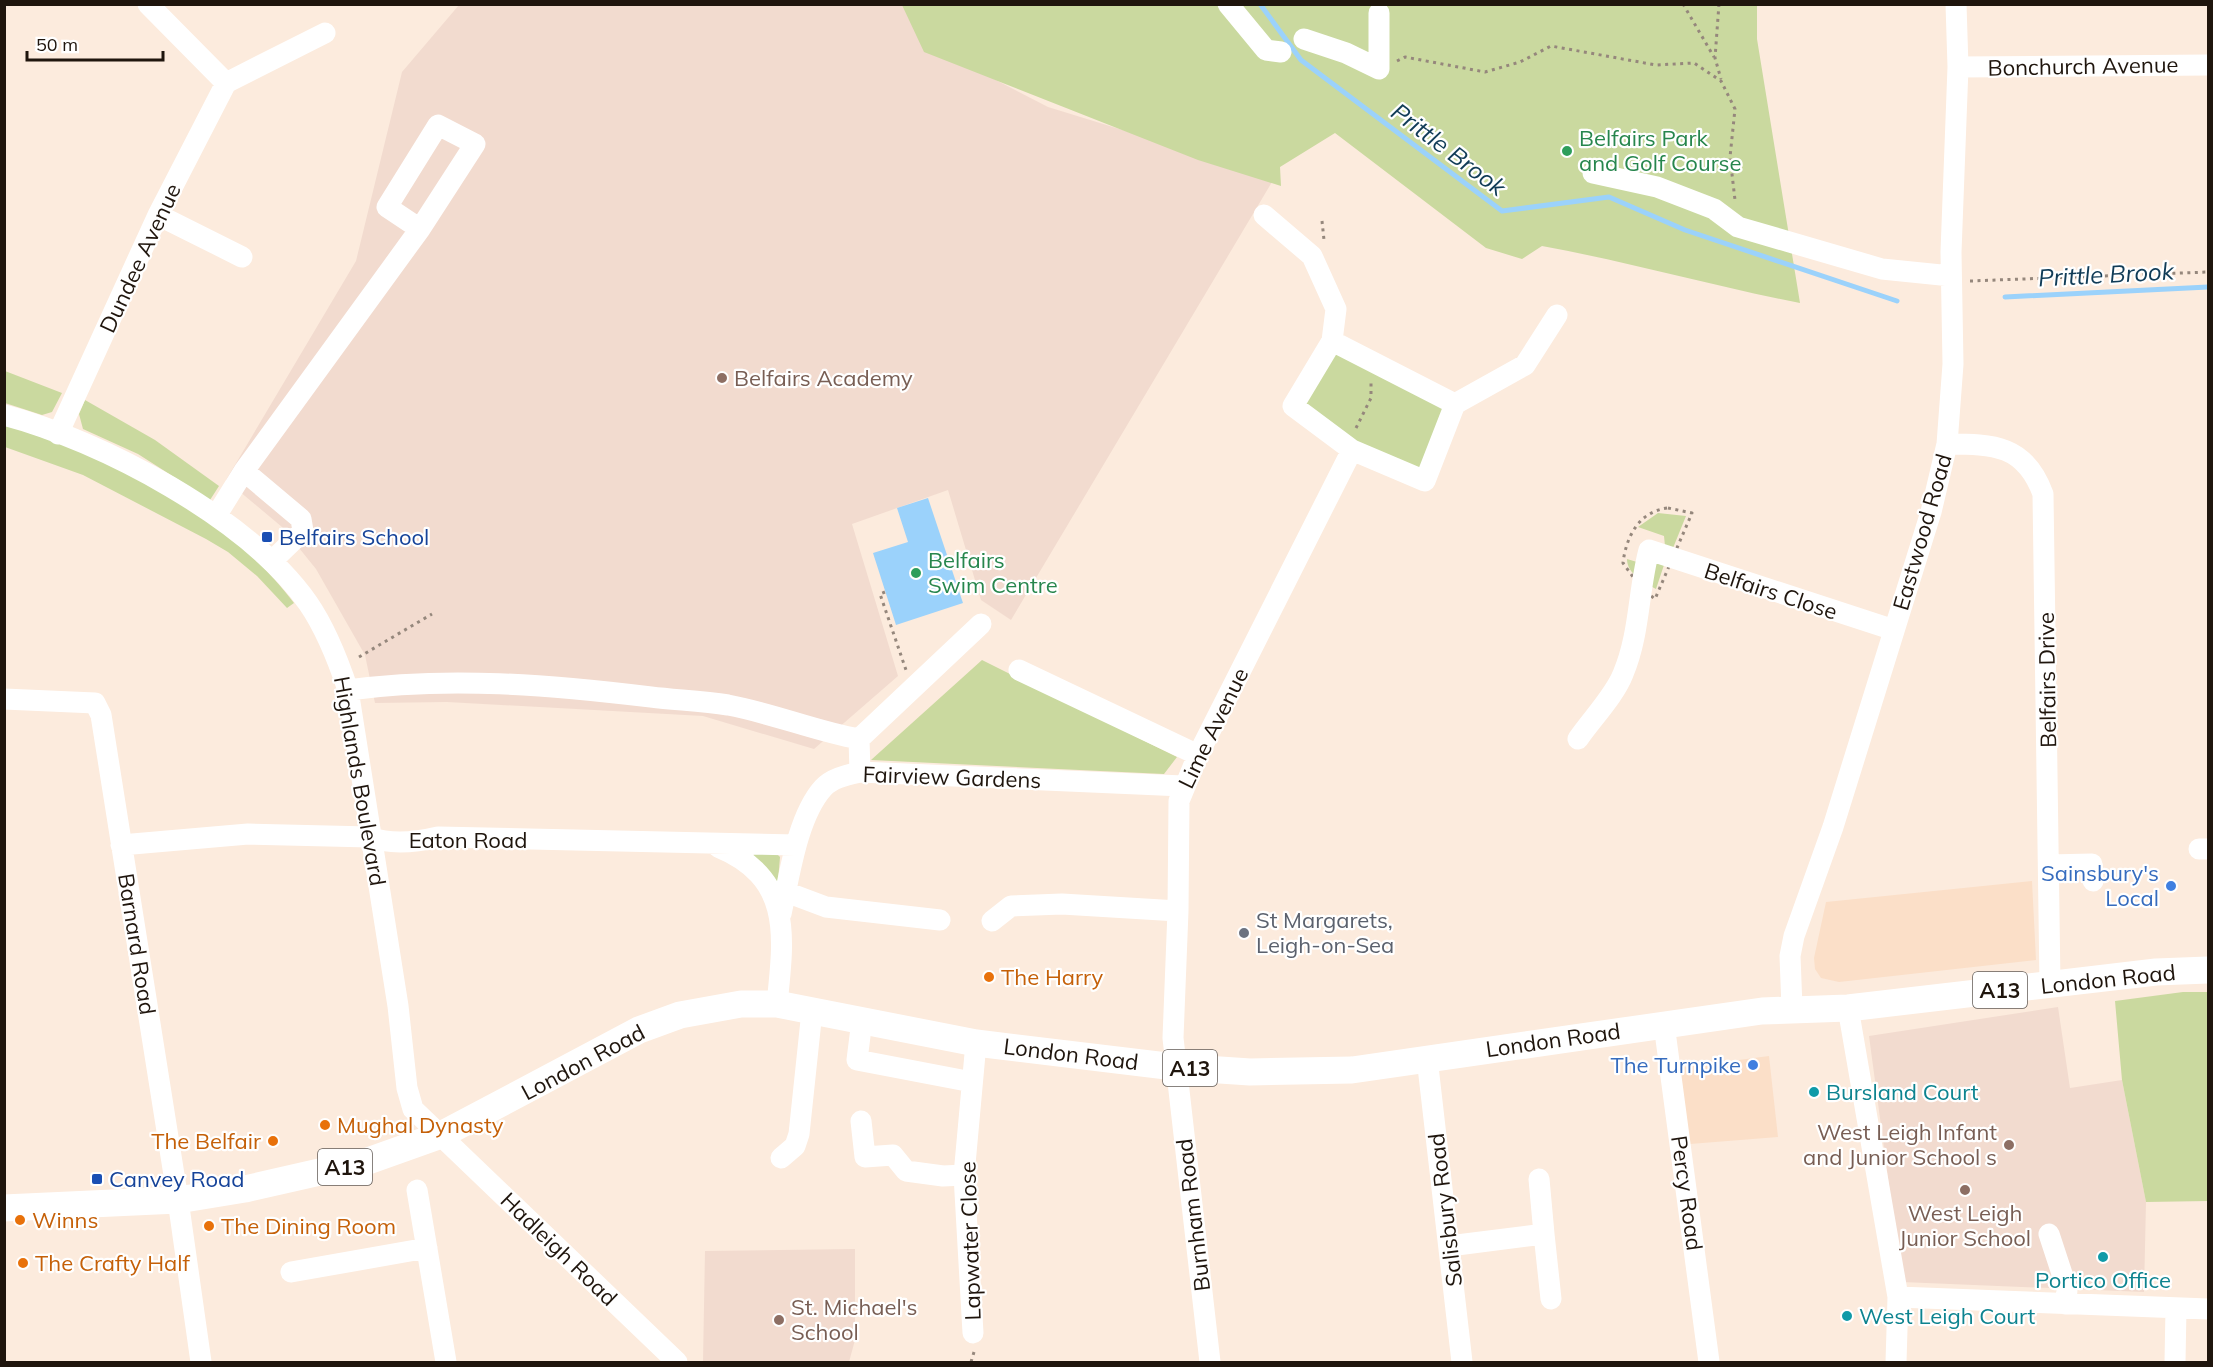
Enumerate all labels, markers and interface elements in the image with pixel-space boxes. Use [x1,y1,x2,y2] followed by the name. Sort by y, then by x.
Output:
[27,24,164,62] scale bar
[36,33,78,56] text: 50 m
[1987,50,2179,82] street label: Bonchurch Avenue
[1386,96,1513,202] water label: Prittle Brook
[1579,124,1741,177] place label: Belfairs Park and Golf Course
[1560,144,1574,158] marker: Belfairs Park and Golf Course
[93,179,187,337] street label: Dundee Avenue
[2037,255,2175,293] water label: Prittle Brook
[734,364,913,392] place label: Belfairs Academy
[715,371,729,385] marker: Belfairs Academy
[1886,450,1958,614] street label: Eastwood Road
[279,523,429,551] place label: Belfairs School
[260,530,274,544] marker: Belfairs School
[928,546,1058,599] place label: Belfairs Swim Centre
[1701,556,1841,626] street label: Belfairs Close
[909,566,923,580] marker: Belfairs Swim Centre
[2032,612,2062,748] street label: Belfairs Drive
[1172,663,1254,793] street label: Lime Avenue
[328,674,392,888] street label: Highlands Boulevard
[862,760,1042,794] street label: Fairview Gardens
[409,826,527,854] street label: Eaton Road
[2041,859,2159,912] place label: Sainsbury's Local
[112,871,162,1017] street label: Barnard Road
[2164,879,2178,893] marker: Sainsbury's Local
[1256,906,1394,959] place label: St Margarets, Leigh-on-Sea
[1237,926,1251,940] marker: St Margarets, Leigh-on-Sea
[2039,958,2177,1000] street label: London Road
[1001,963,1104,991] place label: The Harry
[982,970,996,984] marker: The Harry
[1973,972,2027,1008] road number: A13
[1484,1017,1622,1063] street label: London Road
[517,1018,649,1106] street label: London Road
[1002,1032,1140,1076] street label: London Road
[1163,1050,1217,1086] road number: A13
[1610,1051,1741,1079] place label: The Turnpike
[1746,1058,1760,1072] marker: The Turnpike
[1826,1078,1979,1106] place label: Bursland Court
[1807,1085,1821,1099] marker: Bursland Court
[337,1111,504,1139] place label: Mughal Dynasty
[318,1118,332,1132] marker: Mughal Dynasty
[1803,1118,1997,1171] place label: West Leigh Infant and Junior School s
[151,1127,261,1155] place label: The Belfair
[1422,1132,1468,1288] street label: Salisbury Road
[266,1134,280,1148] marker: The Belfair
[1665,1134,1709,1252] street label: Percy Road
[1170,1137,1216,1293] street label: Burnham Road
[2002,1138,2016,1152] marker: West Leigh Infant and Junior School s
[318,1149,372,1185] road number: A13
[953,1161,987,1321] street label: Lapwater Close
[109,1165,244,1193] place label: Canvey Road
[90,1172,104,1186] marker: Canvey Road
[1958,1183,1972,1197] marker: West Leigh Junior School
[495,1186,623,1312] street label: Hadleigh Road
[1899,1199,2031,1252] place label: West Leigh Junior School
[32,1206,98,1234] place label: Winns
[221,1212,396,1240] place label: The Dining Room
[13,1213,27,1227] marker: Winns
[202,1219,216,1233] marker: The Dining Room
[35,1249,190,1277] place label: The Crafty Half
[2096,1250,2110,1264] marker: Portico Office
[16,1256,30,1270] marker: The Crafty Half
[2035,1266,2171,1294] place label: Portico Office
[791,1293,918,1346] place label: St. Michael's School
[1859,1302,2035,1330] place label: West Leigh Court
[1840,1309,1854,1323] marker: West Leigh Court
[772,1313,786,1327] marker: St. Michael's School

